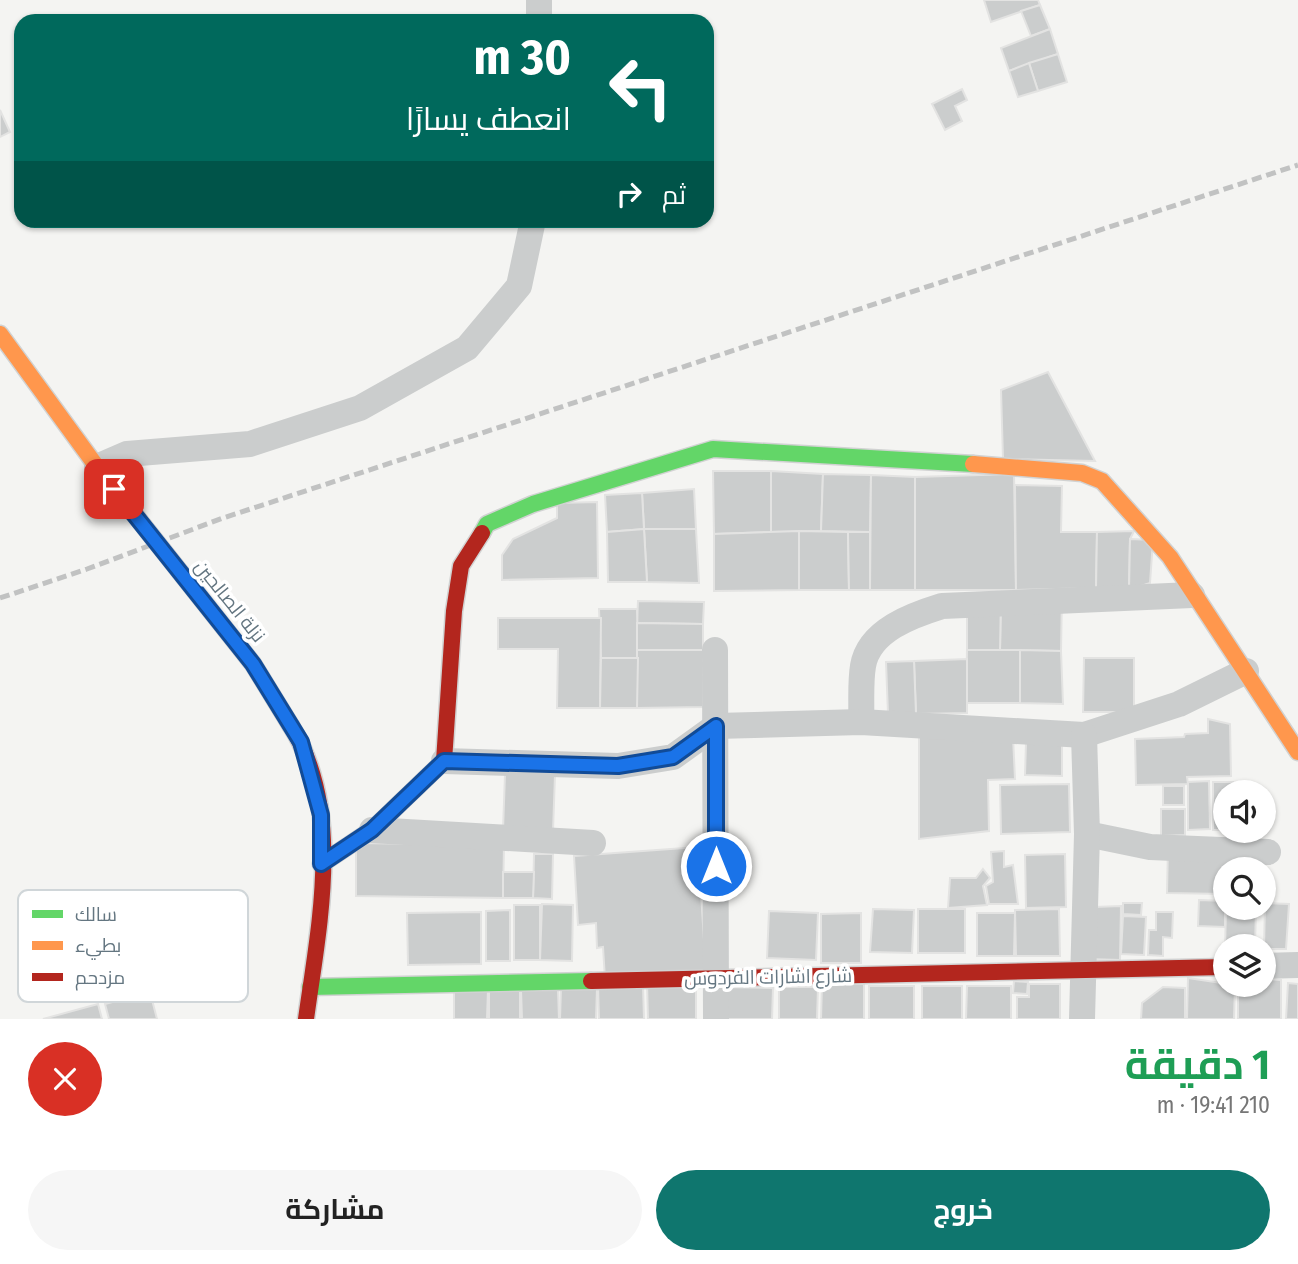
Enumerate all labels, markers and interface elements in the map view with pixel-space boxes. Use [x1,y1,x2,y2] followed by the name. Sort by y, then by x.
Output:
[473,28,571,87] text: 30 m
[595,42,686,133] icon: left
[406,100,571,138] text: انعطف يسارًا
[610,175,648,213] icon: right
[662,180,686,211] text: ثم
[84,459,144,519] pin
[95,470,133,508] icon: arrive
[190,555,270,647] street label: نزلة الصالحين
[1213,780,1276,997] map controls
[1213,780,1276,843] button: sound
[679,829,753,903] position arrow
[1213,857,1276,920] button: search
[18,890,248,1002] legend
[75,903,117,926] text: سالك
[75,934,121,960] text: بطيء
[1213,934,1276,997] button: layers
[684,964,852,992] street label: شارع اشارات الفردوس
[75,966,125,991] text: مزدحم
[1125,1040,1270,1090] text: 1 دقيقة
[28,1042,102,1116] button: close
[1157,1091,1270,1119] text: 210 m · 19:41
[28,1170,642,1250] button: مشاركة
[656,1170,1270,1250] button: خروج

